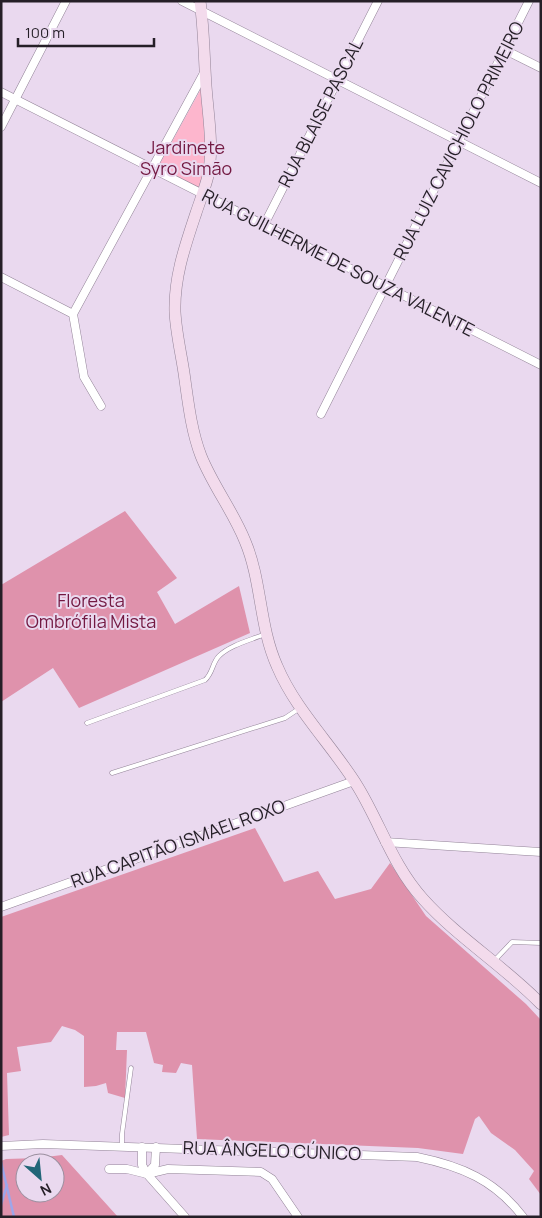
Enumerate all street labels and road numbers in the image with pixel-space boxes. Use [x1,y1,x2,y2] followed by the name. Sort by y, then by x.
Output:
[387,17,529,264] street label: RUA LUIZ CAVICHIOLO PRIMEIRO
[272,34,368,191] street label: RUA BLAISE PASCAL
[198,183,479,341] street label: RUA GUILHERME DE SOUZA VALENTE
[67,793,288,893] street label: RUA CAPITÃO ISMAEL ROXO
[182,1135,362,1165] street label: RUA ÂNGELO CÚNICO

